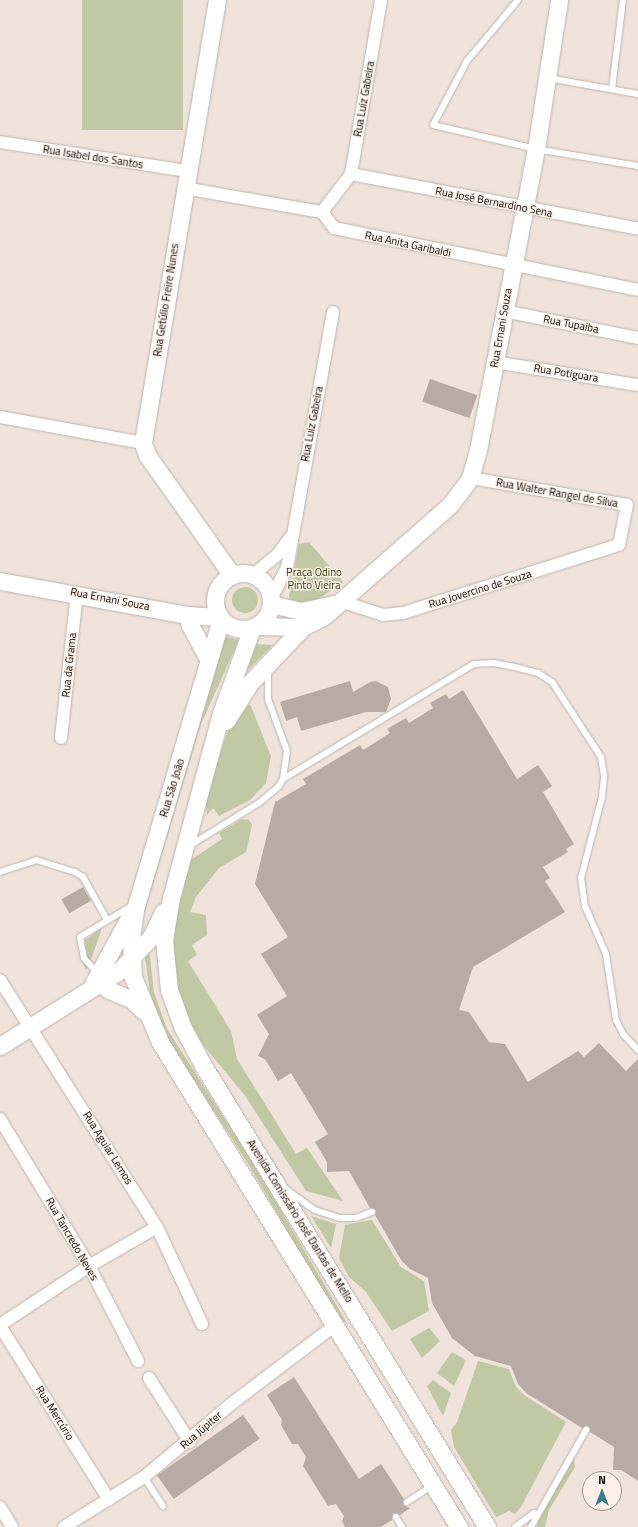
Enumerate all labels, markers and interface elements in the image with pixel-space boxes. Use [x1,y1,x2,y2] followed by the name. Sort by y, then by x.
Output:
[351,60,377,138] street label: Rua Luiz Gabeira
[42,143,144,171] street label: Rua Isabel dos Santos
[434,184,554,220] street label: Rua José Bernardino Sena
[364,228,452,260] street label: Rua Anita Garibaldi
[151,242,181,358] street label: Rua Getúlio Freire Nunes
[487,287,515,369] street label: Rua Ernani Souza
[542,312,600,336] street label: Rua Tupaiba
[533,361,599,385] street label: Rua Potiguara
[298,385,326,463] street label: Rua Luiz Gabeira
[495,476,619,510] street label: Rua Walter Rangel de Silva
[286,566,342,592] park label: Praça Odino Pinto Vieira
[427,567,533,611] street label: Rua Jovercino de Souza
[69,585,151,613] street label: Rua Ernani Souza
[59,632,79,698] street label: Rua da Grama
[157,757,187,819] street label: Rua São João
[80,1109,136,1187] street label: Rua Aguiar Lemos
[244,1137,356,1305] street label: Avenida Comissário José Dantas de Mello
[43,1195,101,1283] street label: Rua Tancredo Neves
[33,1383,77,1443] street label: Rua Mercúrio
[177,1408,225,1452] street label: Rua Júpiter
[582,1471,622,1511] north arrow
[598,1472,606,1488] text: N

